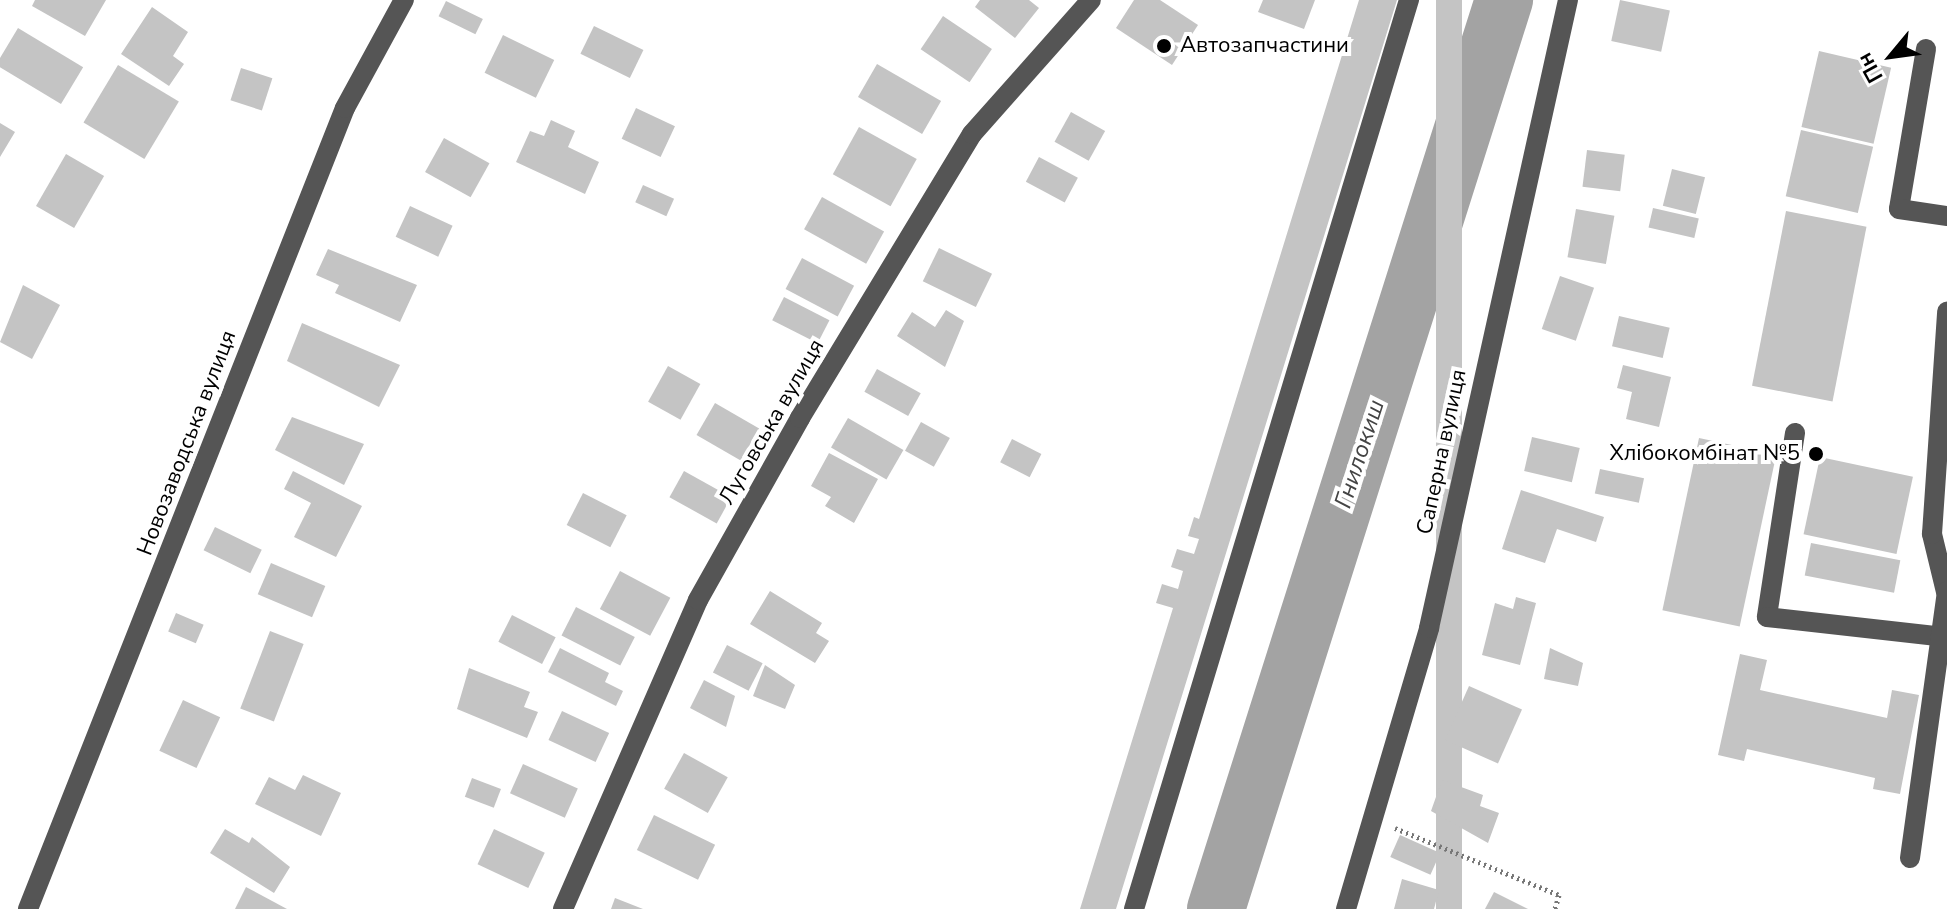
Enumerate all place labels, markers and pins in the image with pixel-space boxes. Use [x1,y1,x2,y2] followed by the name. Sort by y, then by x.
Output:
[1180,33,1349,59] place label: Автозапчастини
[1155,37,1173,55] marker: Автозапчастини
[1609,441,1800,467] place label: Хлібокомбінат №5
[1807,445,1825,463] marker: Хлібокомбінат №5

